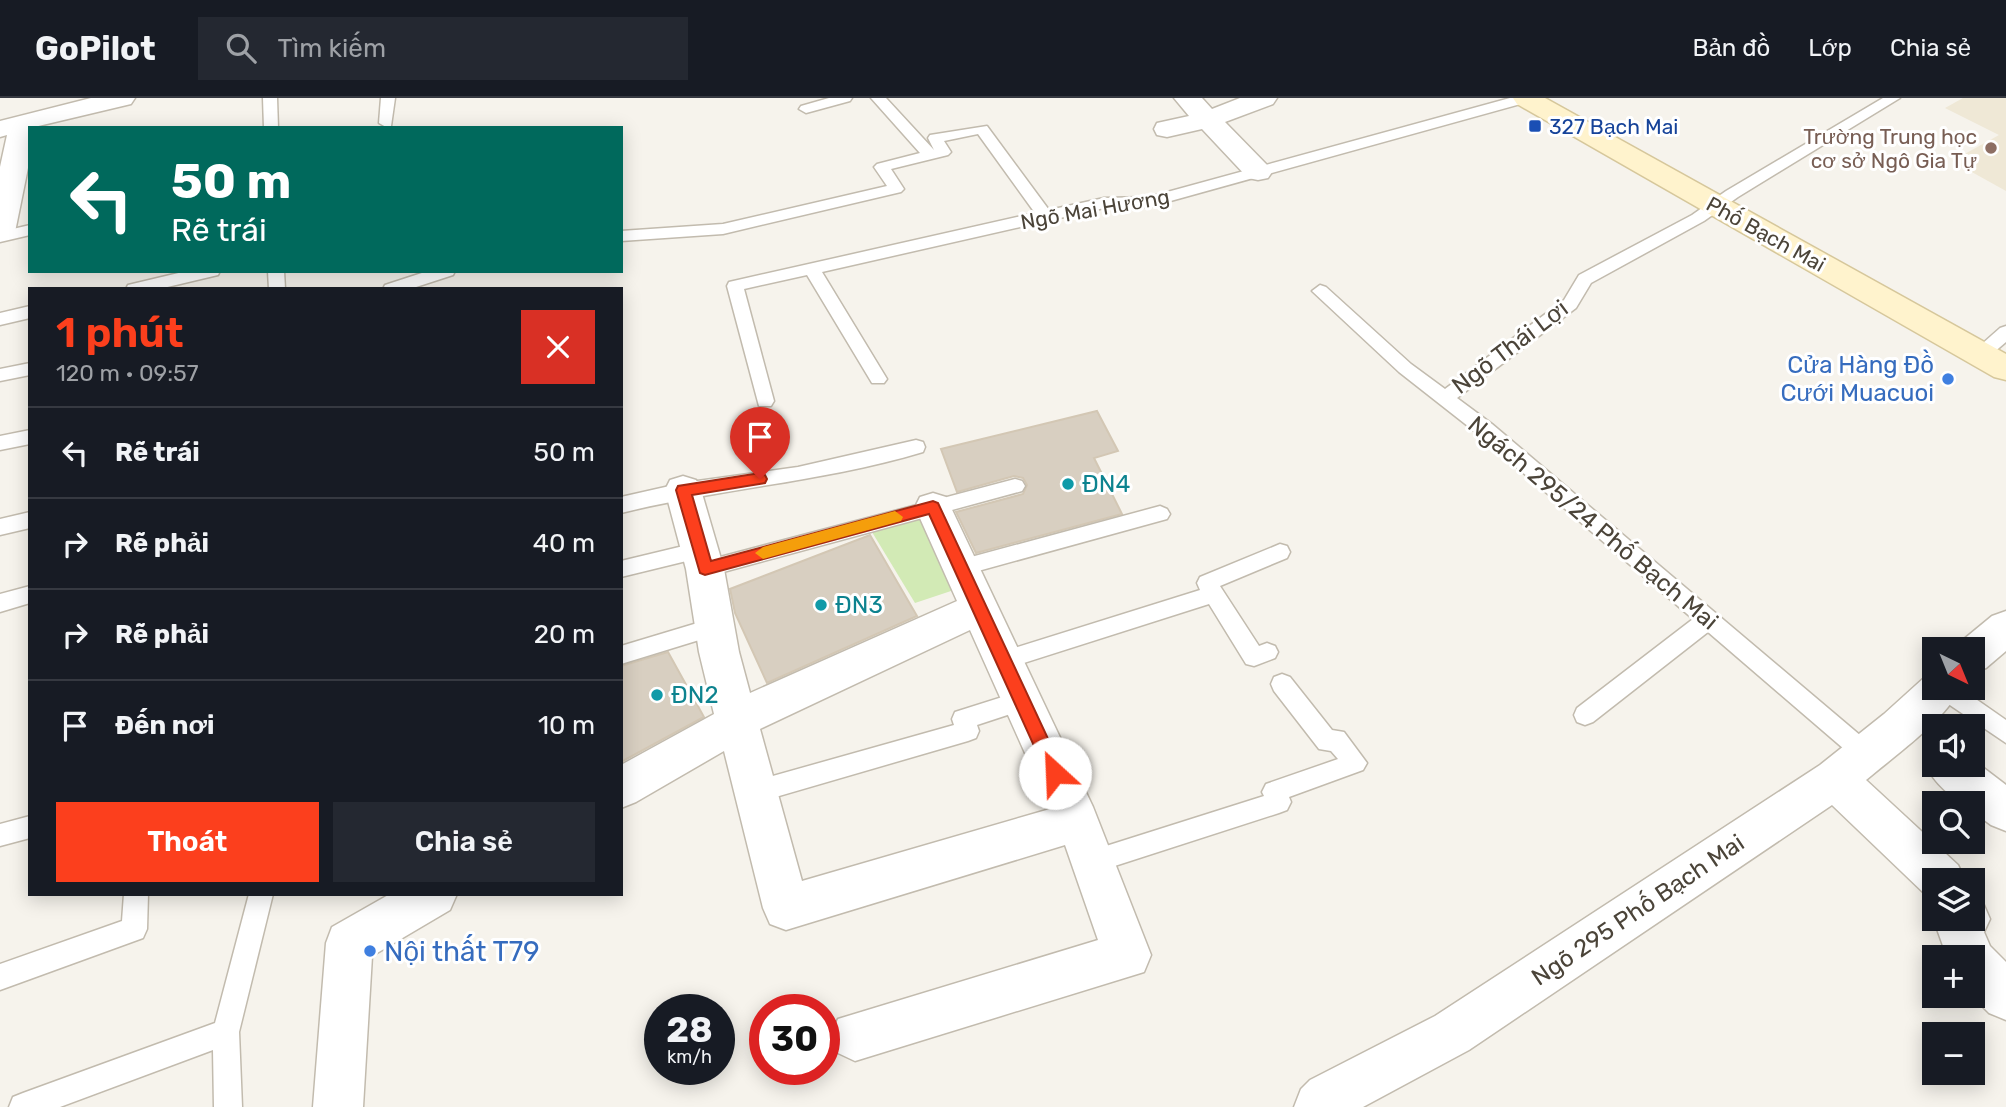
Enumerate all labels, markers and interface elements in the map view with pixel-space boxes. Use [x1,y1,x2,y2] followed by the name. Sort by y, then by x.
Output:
[198,17,688,80] search box
[35,29,156,68] text: GoPilot
[222,29,260,67] icon: search
[278,33,386,64] text: Tìm kiếm
[1692,34,1770,62] text: Bản đồ
[1808,34,1852,62] text: Lớp
[1890,34,1971,62] text: Chia sẻ
[1549,114,1678,139] place label: 327 Bạch Mai
[1527,118,1543,134] marker: 327 Bạch Mai
[1803,124,1977,173] place label: Trường Trung học cơ sở Ngô Gia Tự
[1983,140,1999,156] marker: Trường Trung học cơ sở Ngô Gia Tự
[171,152,291,210] text: 50 m
[56,154,147,245] icon: left
[1019,184,1171,234] street label: Ngõ Mai Hương
[1702,191,1830,277] street label: Phố Bạch Mai
[171,211,267,249] text: Rẽ trái
[1446,294,1574,400] street label: Ngõ Thái Lợi
[56,308,184,358] text: 1 phút
[521,310,595,384] button: close
[1780,349,1934,407] place label: Cửa Hàng Đồ Cưới Muacuoi
[56,359,199,387] text: 120 m · 09:57
[1940,371,1956,387] marker: Cửa Hàng Đồ Cưới Muacuoi
[730,407,790,479] pin
[1462,409,1725,636] street label: Ngách 295/24 Phố Bạch Mai
[741,418,779,456] icon: arrive
[56,434,94,472] icon: left
[115,437,200,468] text: Rẽ trái
[534,437,595,468] text: 50 m
[1082,470,1130,498] place label: ĐN4
[1060,476,1076,492] marker: ĐN4
[56,525,94,563] icon: right
[115,528,209,559] text: Rẽ phải
[533,528,595,559] text: 40 m
[835,591,883,619] place label: ĐN3
[813,597,829,613] marker: ĐN3
[56,616,94,654] icon: right
[115,619,209,650] text: Rẽ phải
[534,619,595,650] text: 20 m
[1922,637,1984,700] north arrow
[1922,637,1985,1085] map controls
[671,681,719,709] place label: ĐN2
[649,687,665,703] marker: ĐN2
[56,707,94,745] icon: arrive
[115,710,214,741] text: Đến nơi
[538,710,595,741] text: 10 m
[1922,714,1985,777] button: sound
[1018,736,1092,810] position arrow
[1922,791,1985,854] button: search
[56,802,319,882] button: Thoát
[333,802,595,882] button: Chia sẻ
[1525,827,1749,992] street label: Ngõ 295 Phố Bạch Mai
[1922,868,1985,931] button: layers
[384,934,540,968] place label: Nội thất T79
[362,943,378,959] marker: Nội thất T79
[1922,945,1985,1008] button: +
[749,994,840,1085] speed limit sign: 30
[666,1009,713,1051] text: 28
[1922,1022,1985,1085] button: −
[667,1046,712,1068] text: km/h

